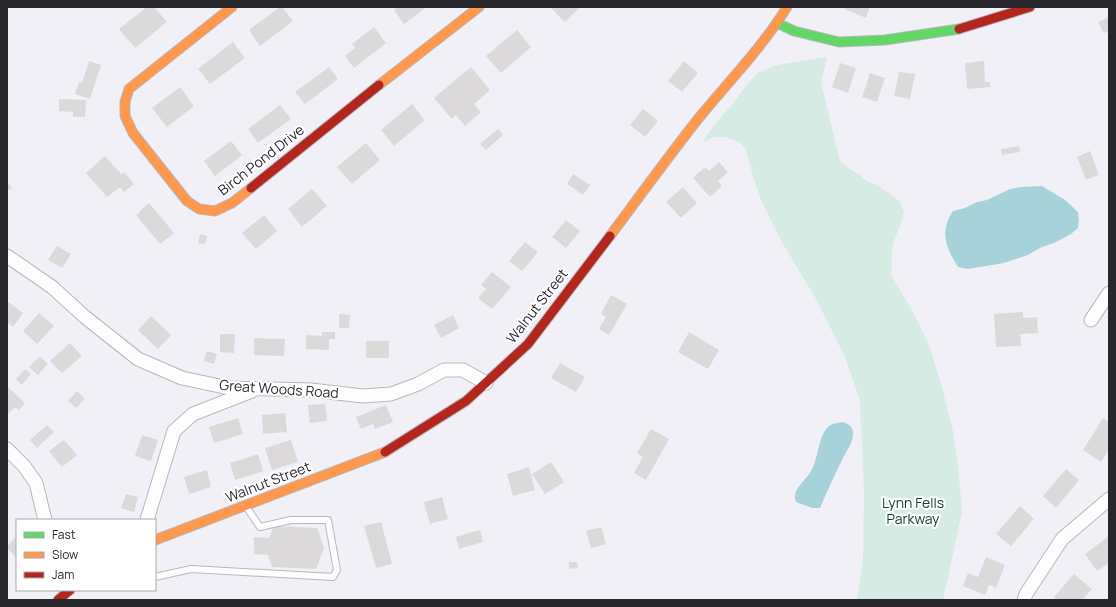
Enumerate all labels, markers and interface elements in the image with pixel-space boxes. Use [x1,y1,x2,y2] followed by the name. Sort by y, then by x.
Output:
[214,120,308,199] street label: Birch Pond Drive
[502,264,572,347] street label: Walnut Street
[219,375,339,402] street label: Great Woods Road
[223,456,313,506] street label: Walnut Street
[882,493,944,528] park label: Lynn Fells Parkway
[16,519,156,591] legend
[52,526,76,543] text: Fast
[52,546,78,563] text: Slow
[52,566,74,583] text: Jam

